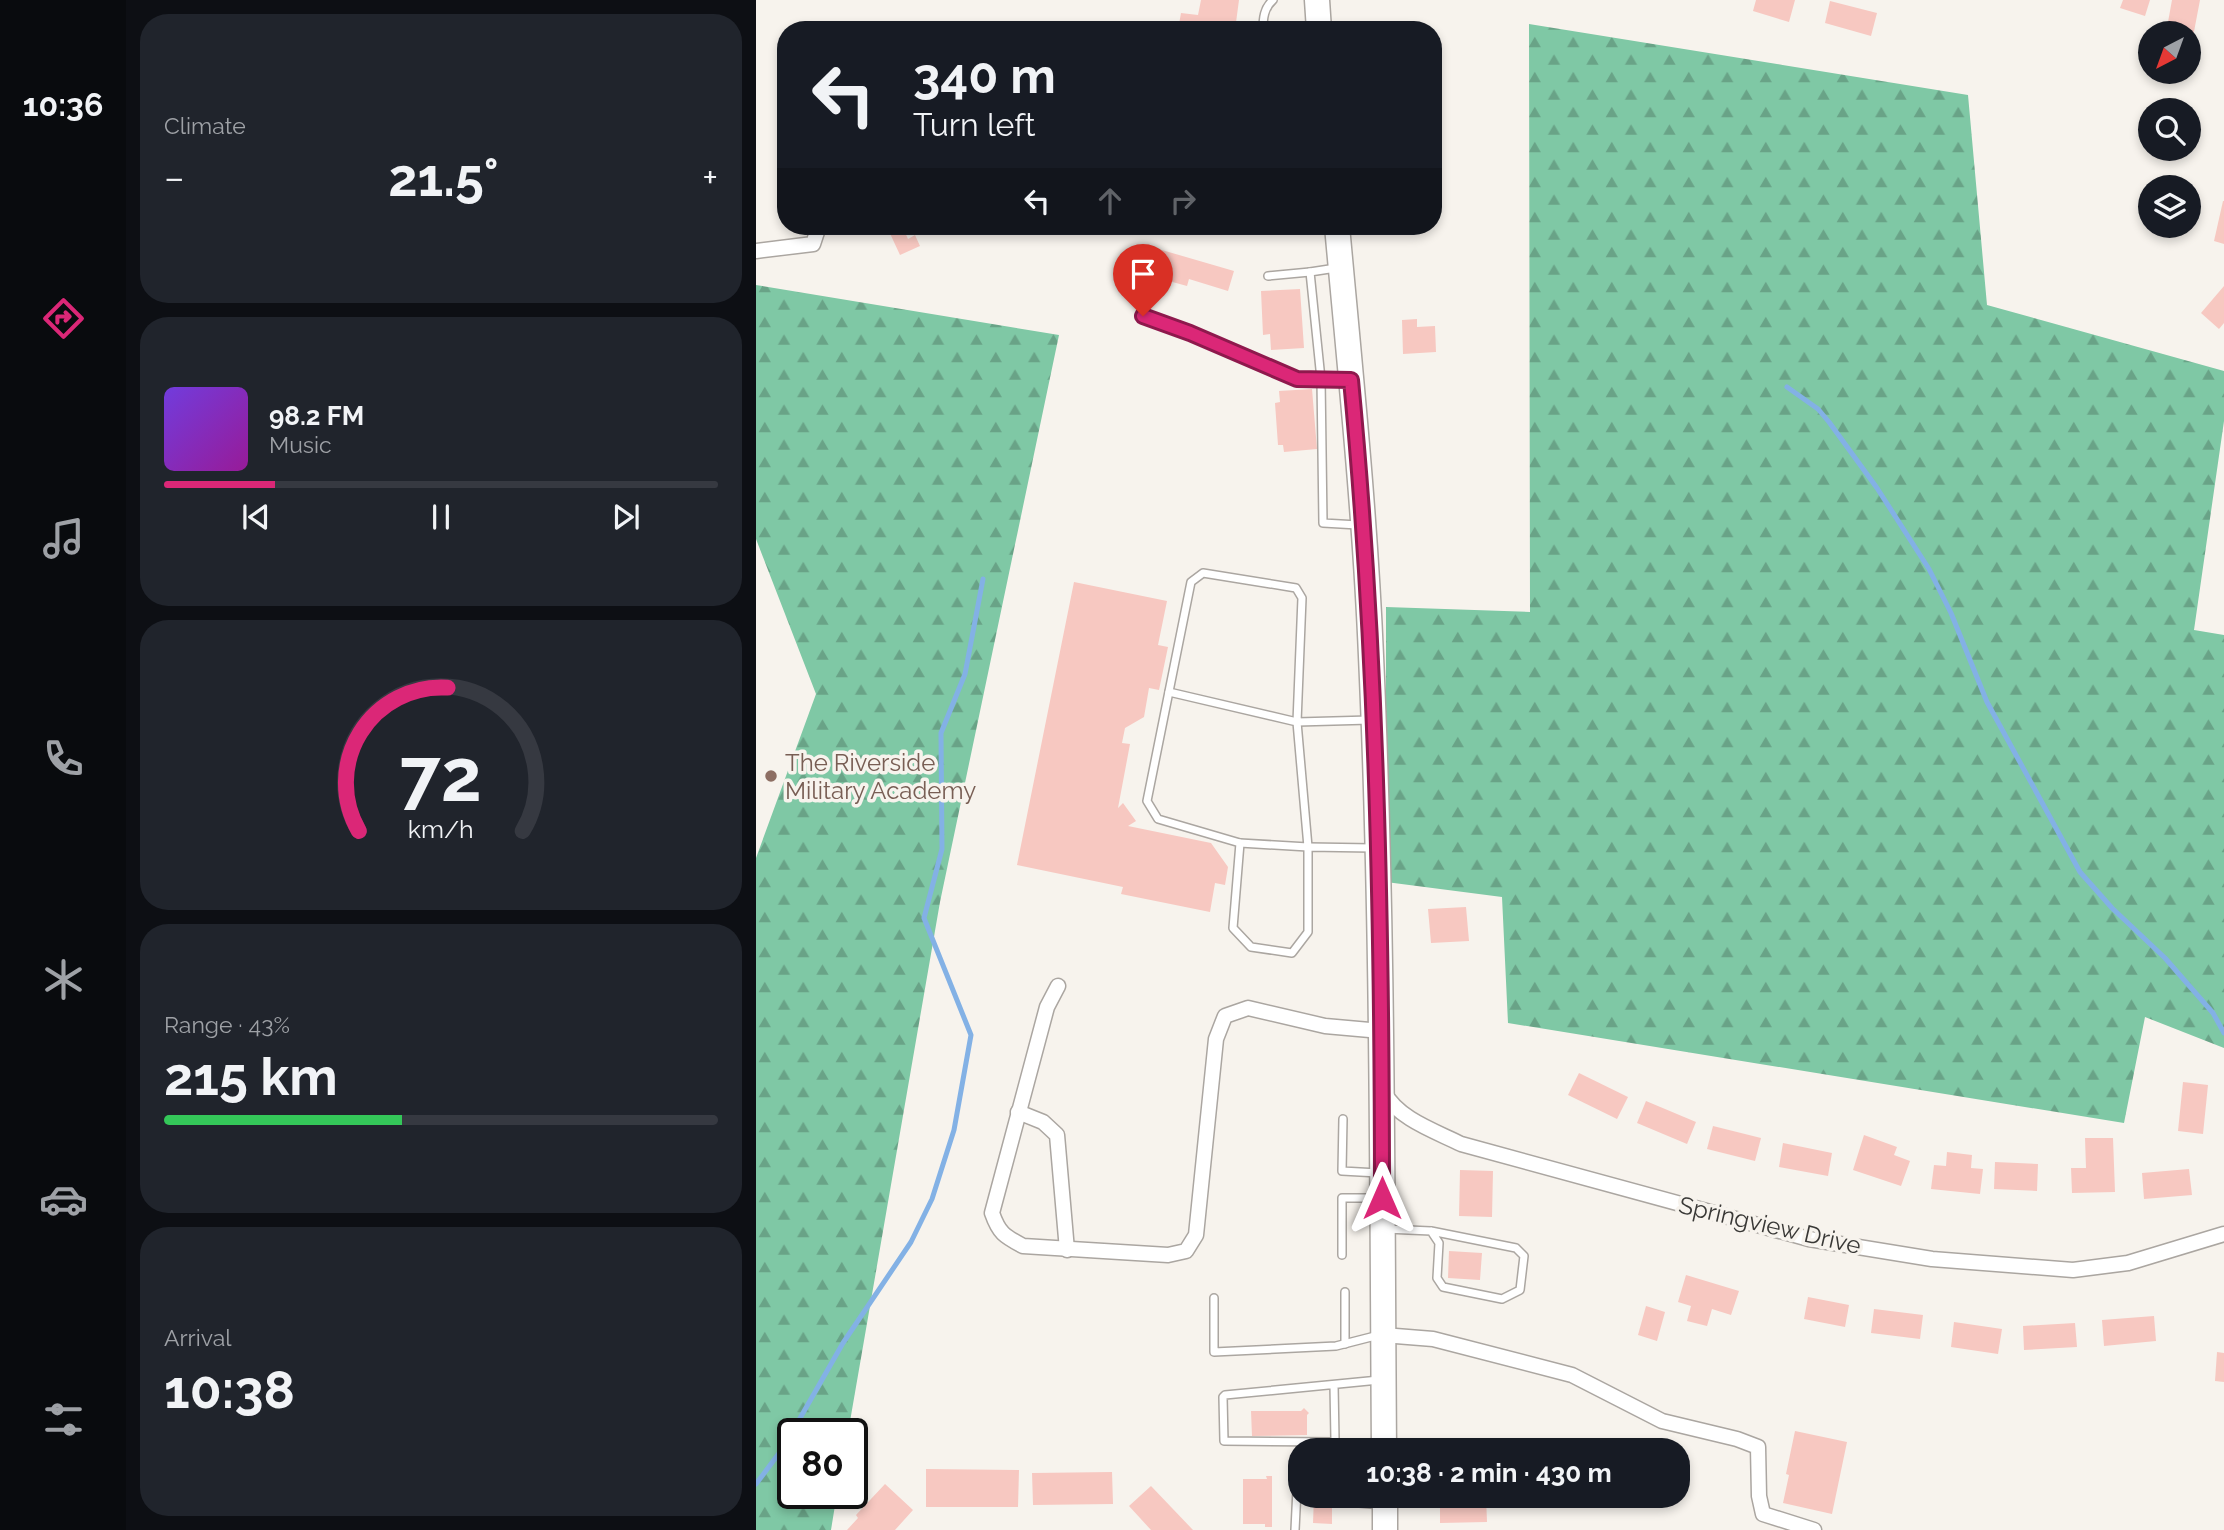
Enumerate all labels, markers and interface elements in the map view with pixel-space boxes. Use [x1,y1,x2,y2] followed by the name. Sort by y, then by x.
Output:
[2138,21,2202,84] north arrow
[2138,21,2201,238] map controls
[913,47,1056,104] text: 340 m
[798,49,889,140] icon: left
[23,86,103,123] text: 10:36
[2138,98,2201,161] button: search
[913,106,1035,143] text: Turn left
[164,112,246,139] text: Climate
[388,147,499,208] text: 21.5°
[164,155,184,200] text: −
[702,155,718,200] text: +
[2138,175,2201,238] button: layers
[1018,182,1056,220] icon: left
[1091,182,1129,220] icon: ahead
[1164,182,1202,220] icon: right
[1113,244,1173,316] pin
[1124,255,1162,293] icon: arrive
[39,294,88,343] icon: directions
[269,401,364,431] text: 98.2 FM
[269,431,332,458] text: Music
[237,498,275,536] icon: previous
[422,498,460,536] icon: pause
[607,498,645,536] icon: next
[39,514,88,563] icon: music
[400,733,482,818] text: 72
[39,734,88,783] icon: phone
[785,748,976,805] place label: The Riverside Military Academy
[763,768,779,784] marker: The Riverside Military Academy
[408,814,474,844] text: km/h
[39,955,88,1004] icon: climate
[164,1011,290,1038] text: Range · 43%
[164,1046,338,1107] text: 215 km
[1345,1161,1419,1235] position arrow
[39,1175,88,1224] icon: car
[1676,1190,1864,1260] street label: Springview Drive
[164,1324,231,1351] text: Arrival
[164,1359,295,1420] text: 10:38
[39,1395,88,1444] icon: filters
[777,1418,868,1509] speed limit sign: 80
[1366,1458,1612,1488] text: 10:38 · 2 min · 430 m

